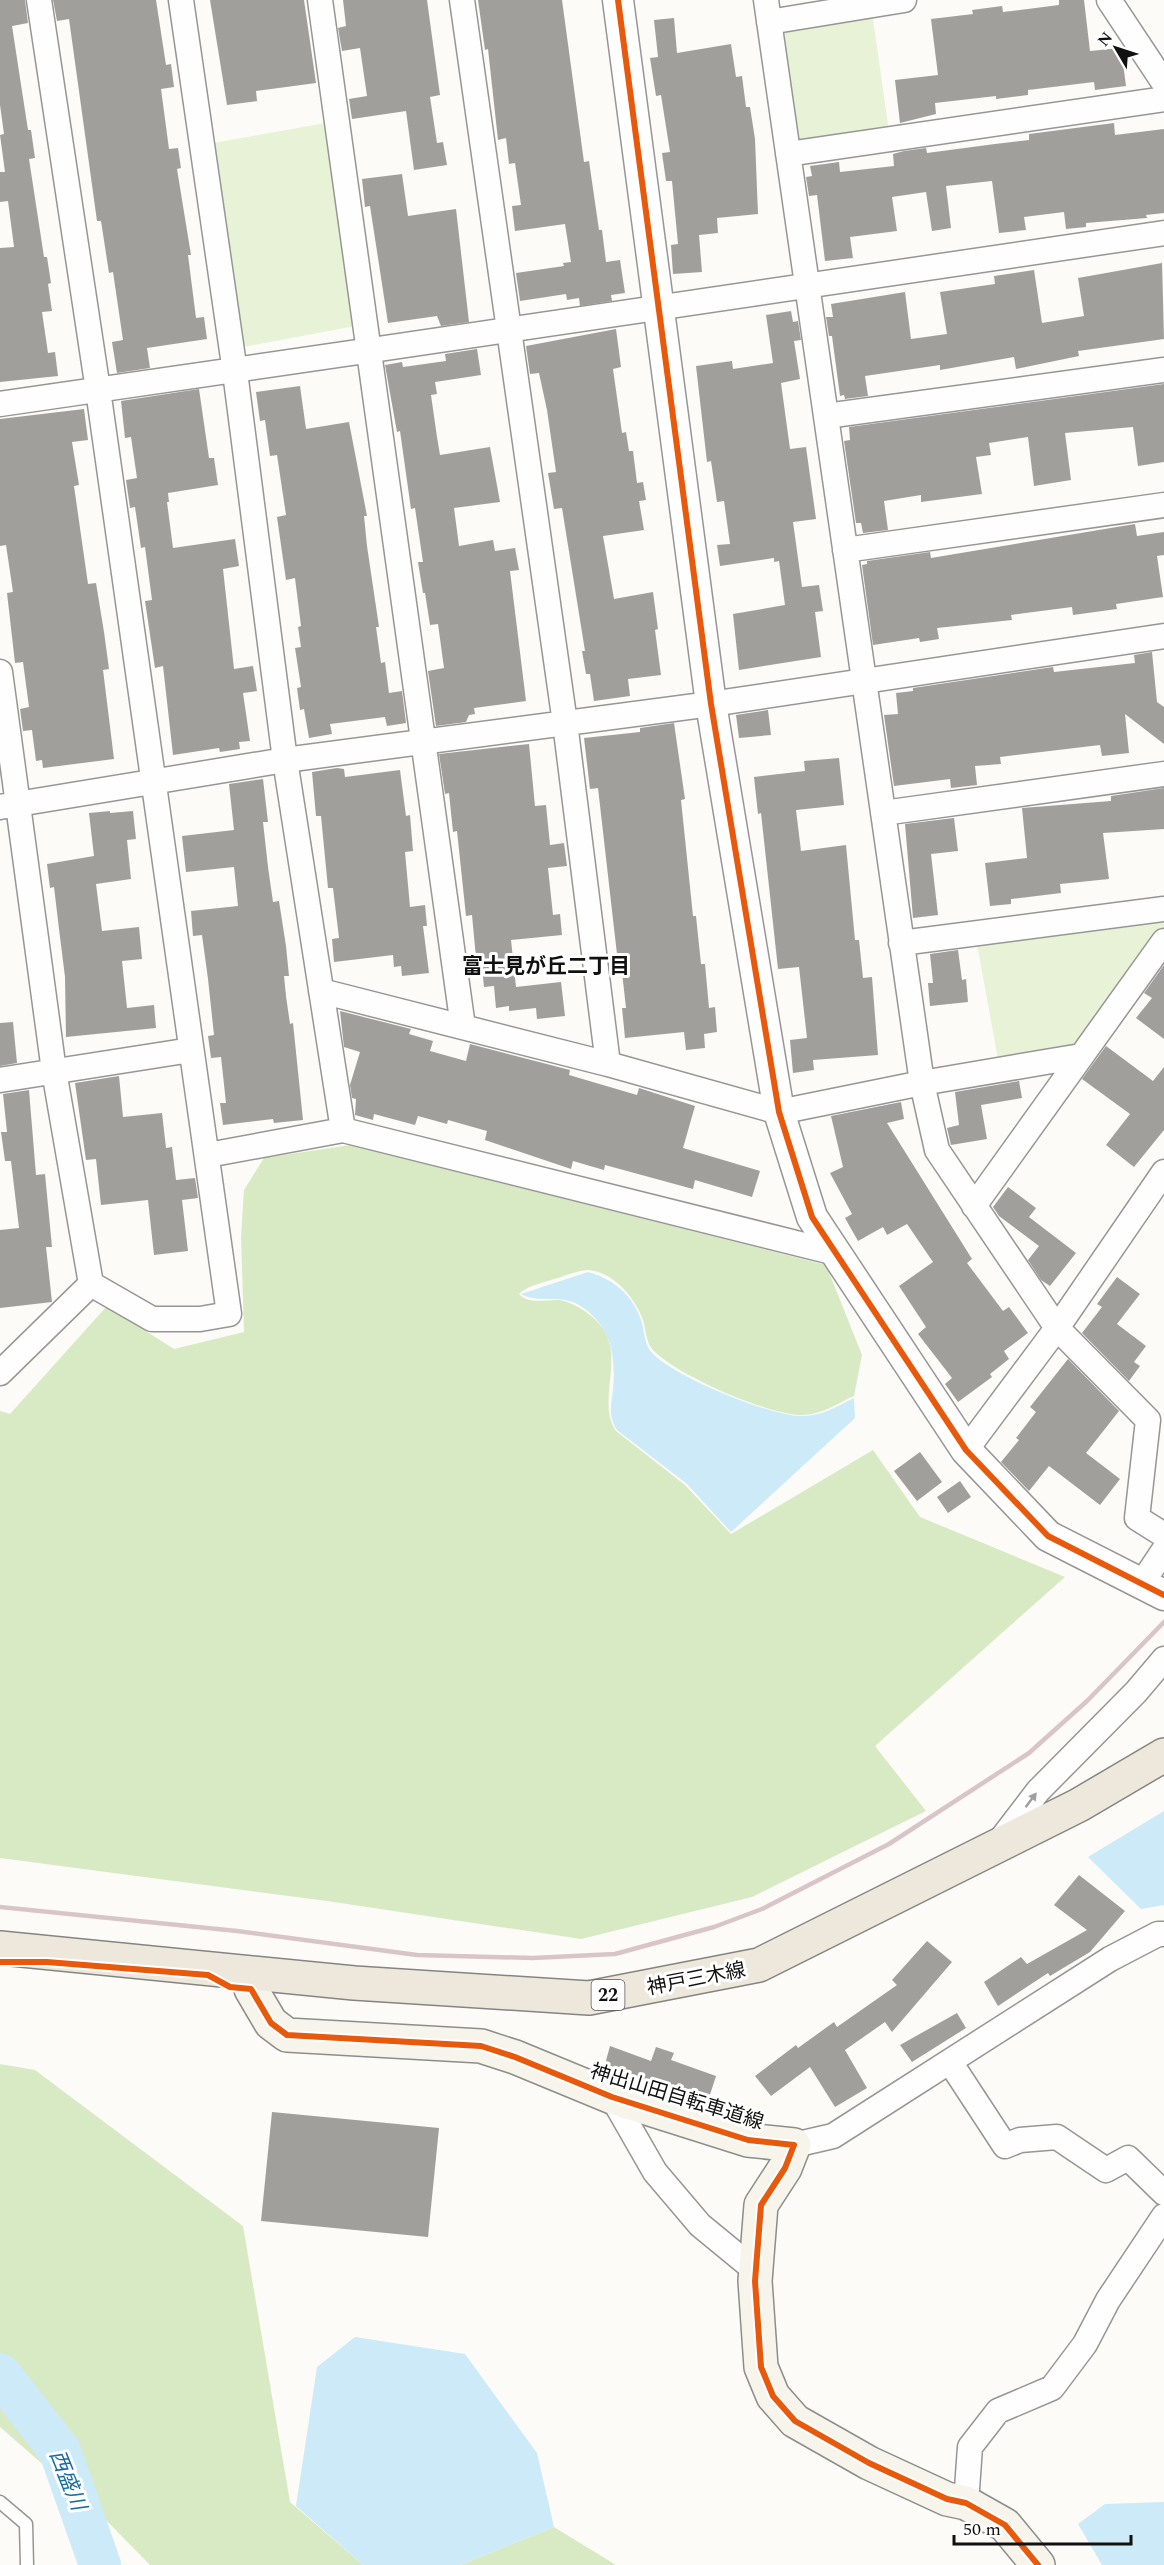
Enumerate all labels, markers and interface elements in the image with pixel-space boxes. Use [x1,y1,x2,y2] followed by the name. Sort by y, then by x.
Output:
[1086,18,1146,78] north arrow
[1092,27,1119,52] text: N
[462,951,630,983] district label: 富士見が丘二丁目
[1025,1792,1037,1808] one-way arrow
[644,1955,748,2003] street label: 神戸三木線
[592,1980,624,2010] road number: 22
[586,2056,767,2138] street label: 神出山田自転車道線
[40,2445,94,2517] water label: 西盛川
[954,2508,1131,2546] scale bar
[963,2516,1001,2543] text: 50 m

